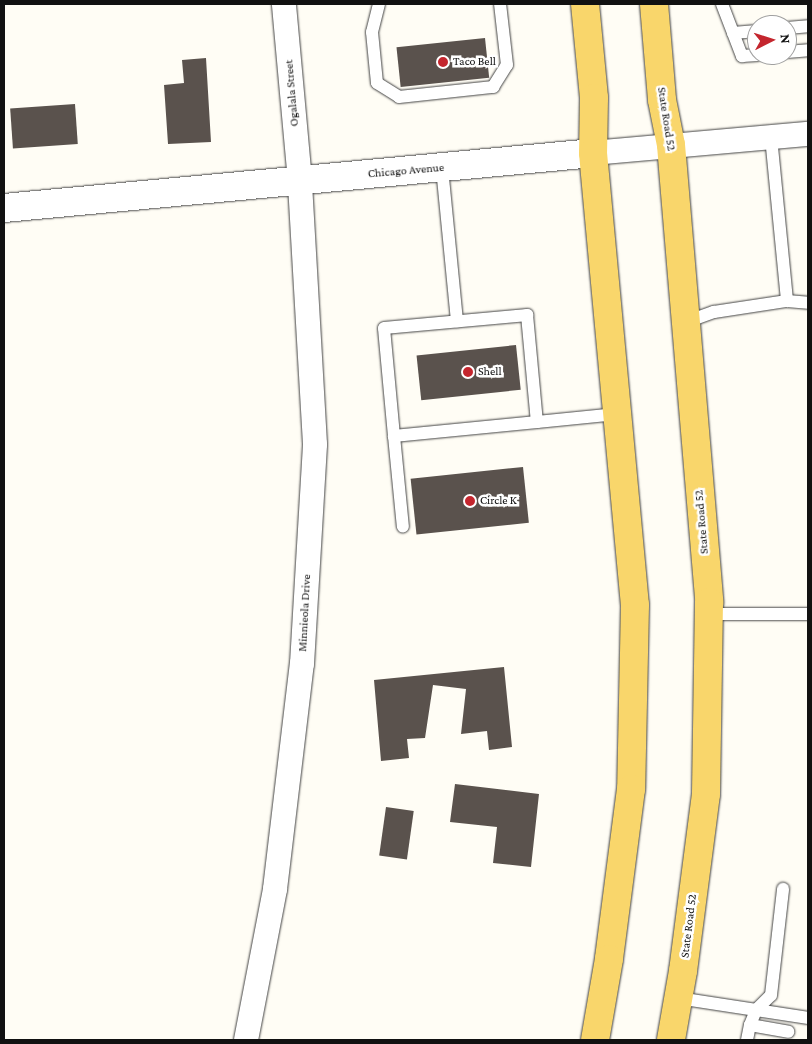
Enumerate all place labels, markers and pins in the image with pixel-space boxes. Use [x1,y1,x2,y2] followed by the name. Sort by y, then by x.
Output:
[453,55,496,69] place label: Taco Bell
[437,56,449,68] marker: Taco Bell
[478,365,502,379] place label: Shell
[462,366,474,378] marker: Shell
[480,494,517,508] place label: Circle K
[464,495,476,507] marker: Circle K

